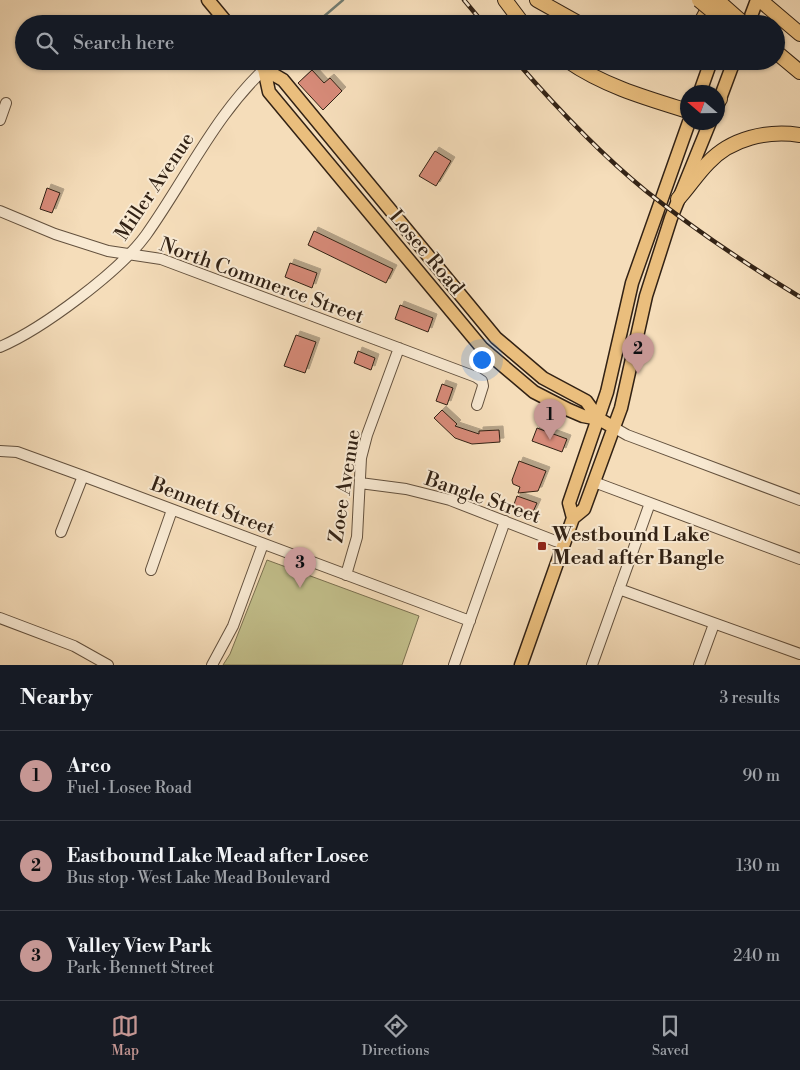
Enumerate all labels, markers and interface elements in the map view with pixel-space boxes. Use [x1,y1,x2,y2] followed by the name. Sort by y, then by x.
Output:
[15,15,785,70] search box
[33,29,61,57] icon: search
[73,31,174,55] text: Search here
[680,85,725,130] north arrow
[110,128,201,246] street label: Miller Avenue
[383,205,469,301] street label: Losee Road
[156,233,367,330] street label: North Commerce Street
[622,333,654,374] pin: 2
[469,347,495,373] your location
[534,399,566,440] pin: 1
[324,428,367,545] street label: Zoee Avenue
[420,467,544,530] street label: Bangle Street
[146,472,278,542] street label: Bennett Street
[551,523,725,571] place label: Westbound Lake Mead after Bangle
[536,540,548,552] marker: Westbound Lake Mead after Bangle
[284,547,316,588] pin: 3
[20,685,93,711] text: Nearby
[719,688,780,708] text: 3 results
[67,754,111,778] text: Arco
[32,766,40,786] text: 1
[742,766,780,786] text: 90 m
[67,778,192,798] text: Fuel · Losee Road
[67,844,369,868] text: Eastbound Lake Mead after Losee
[31,856,41,876] text: 2
[736,856,780,876] text: 130 m
[67,868,330,888] text: Bus stop · West Lake Mead Boulevard
[67,934,212,958] text: Valley View Park
[31,946,41,966] text: 3
[733,946,780,966] text: 240 m
[67,958,214,978] text: Park · Bennett Street
[111,1012,139,1060] tab: Map
[362,1012,429,1060] tab: Directions
[652,1012,689,1060] tab: Saved

